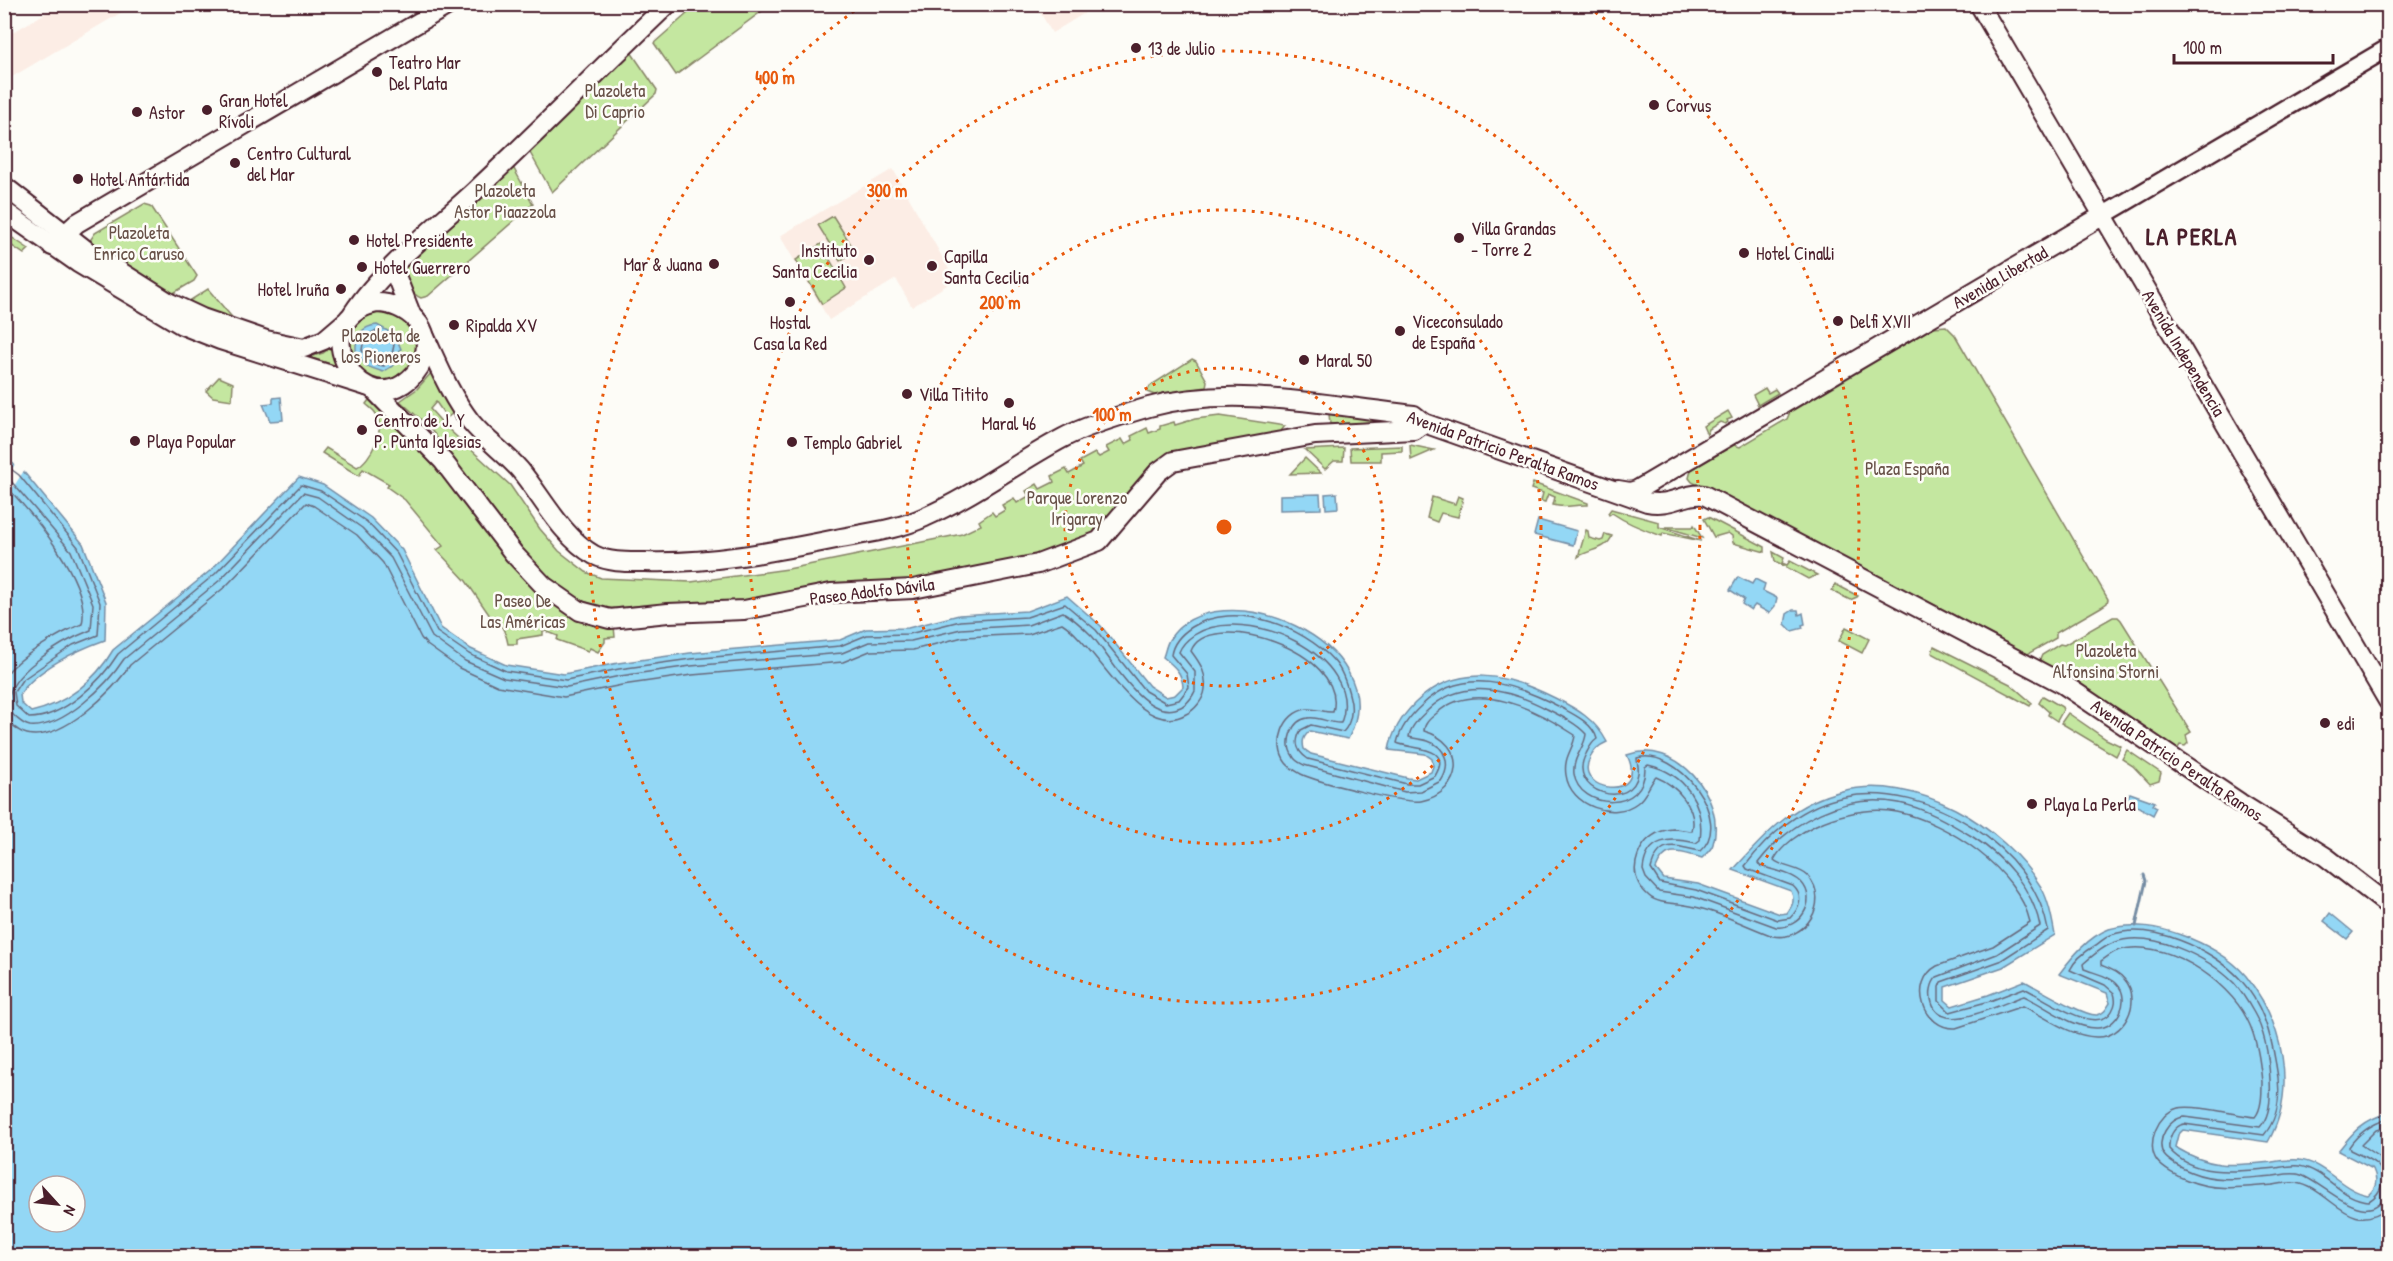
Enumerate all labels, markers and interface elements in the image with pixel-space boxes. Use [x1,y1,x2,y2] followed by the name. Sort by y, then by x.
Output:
[2174,27,2333,65] scale bar
[2183,35,2222,60] text: 100 m
[1148,36,1215,61] place label: 13 de Julio
[1129,41,1143,55] marker: 13 de Julio
[389,50,461,96] place label: Teatro Mar Del Plata
[370,65,384,79] marker: Teatro Mar Del Plata
[755,65,795,90] text: 400 m
[585,78,645,124] park label: Plazoleta Di Caprio
[219,88,288,134] place label: Gran Hotel Rívoli
[1666,93,1711,118] place label: Corvus
[1647,98,1661,112] marker: Corvus
[149,100,185,125] place label: Astor
[200,103,214,117] marker: Gran Hotel Rívoli
[130,105,144,119] marker: Astor
[247,141,351,187] place label: Centro Cultural del Mar
[228,156,242,170] marker: Centro Cultural del Mar
[90,167,189,192] place label: Hotel Antártida
[71,172,85,186] marker: Hotel Antártida
[454,178,556,224] park label: Plazoleta Astor Piaazzola
[867,178,907,203] text: 300 m
[1471,216,1556,262] place label: Villa Grandas - Torre 2
[94,220,184,266] park label: Plazoleta Enrico Caruso
[2146,220,2238,252] district label: LA PERLA
[366,228,473,253] place label: Hotel Presidente
[1452,231,1466,245] marker: Villa Grandas - Torre 2
[347,233,361,247] marker: Hotel Presidente
[772,238,857,284] place label: Instituto Santa Cecilia
[1948,240,2052,314] street label: Avenida Libertad
[1756,241,1835,266] place label: Hotel Cinalli
[944,244,1029,290] place label: Capilla Santa Cecilia
[1737,246,1751,260] marker: Hotel Cinalli
[623,252,702,277] place label: Mar & Juana
[862,253,876,267] marker: Instituto Santa Cecilia
[374,255,470,280] place label: Hotel Guerrero
[707,257,721,271] marker: Mar & Juana
[925,259,939,273] marker: Capilla Santa Cecilia
[355,260,369,274] marker: Hotel Guerrero
[257,277,329,302] place label: Hotel Iruña
[334,282,348,296] marker: Hotel Iruña
[2136,285,2232,421] street label: Avenida Independencia
[980,290,1020,315] text: 200 m
[783,295,797,309] marker: Hostal Casa la Red
[1412,309,1503,355] place label: Viceconsulado de España
[1850,309,1911,334] place label: Delfi XVII
[753,310,827,356] place label: Hostal Casa la Red
[466,313,538,338] place label: Ripalda XV
[1831,314,1845,328] marker: Delfi XVII
[447,318,461,332] marker: Ripalda XV
[341,323,421,369] park label: Plazoleta de los Pioneros
[1393,324,1407,338] marker: Viceconsulado de España
[1316,348,1372,373] place label: Maral 50
[1297,353,1311,367] marker: Maral 50
[919,382,988,407] place label: Villa Titito
[900,387,914,401] marker: Villa Titito
[1002,396,1016,410] marker: Maral 46
[1092,402,1132,427] text: 100 m
[1404,404,1602,496] street label: Avenida Patricio Peralta Ramos
[374,408,481,454] place label: Centro de J. Y P. Punta Iglesias
[982,411,1036,436] place label: Maral 46
[355,423,369,437] marker: Centro de J. Y P. Punta Iglesias
[147,429,236,454] place label: Playa Popular
[804,430,902,455] place label: Templo Gabriel
[128,434,142,448] marker: Playa Popular
[785,435,799,449] marker: Templo Gabriel
[1865,456,1949,481] park label: Plaza España
[1027,485,1127,531] park label: Parque Lorenzo Irigaray
[1214,517,1234,537] centre of rings
[808,571,936,611] street label: Paseo Adolfo Dávila
[481,588,566,634] park label: Paseo De Las Américas
[2053,638,2159,684] park label: Plazoleta Alfonsina Storni
[2086,693,2268,827] street label: Avenida Patricio Peralta Ramos
[2337,711,2355,736] place label: edi
[2318,716,2332,730] marker: edi
[2044,792,2136,817] place label: Playa La Perla
[2025,797,2039,811] marker: Playa La Perla
[27,1174,87,1234] north arrow
[58,1202,82,1220] text: N

